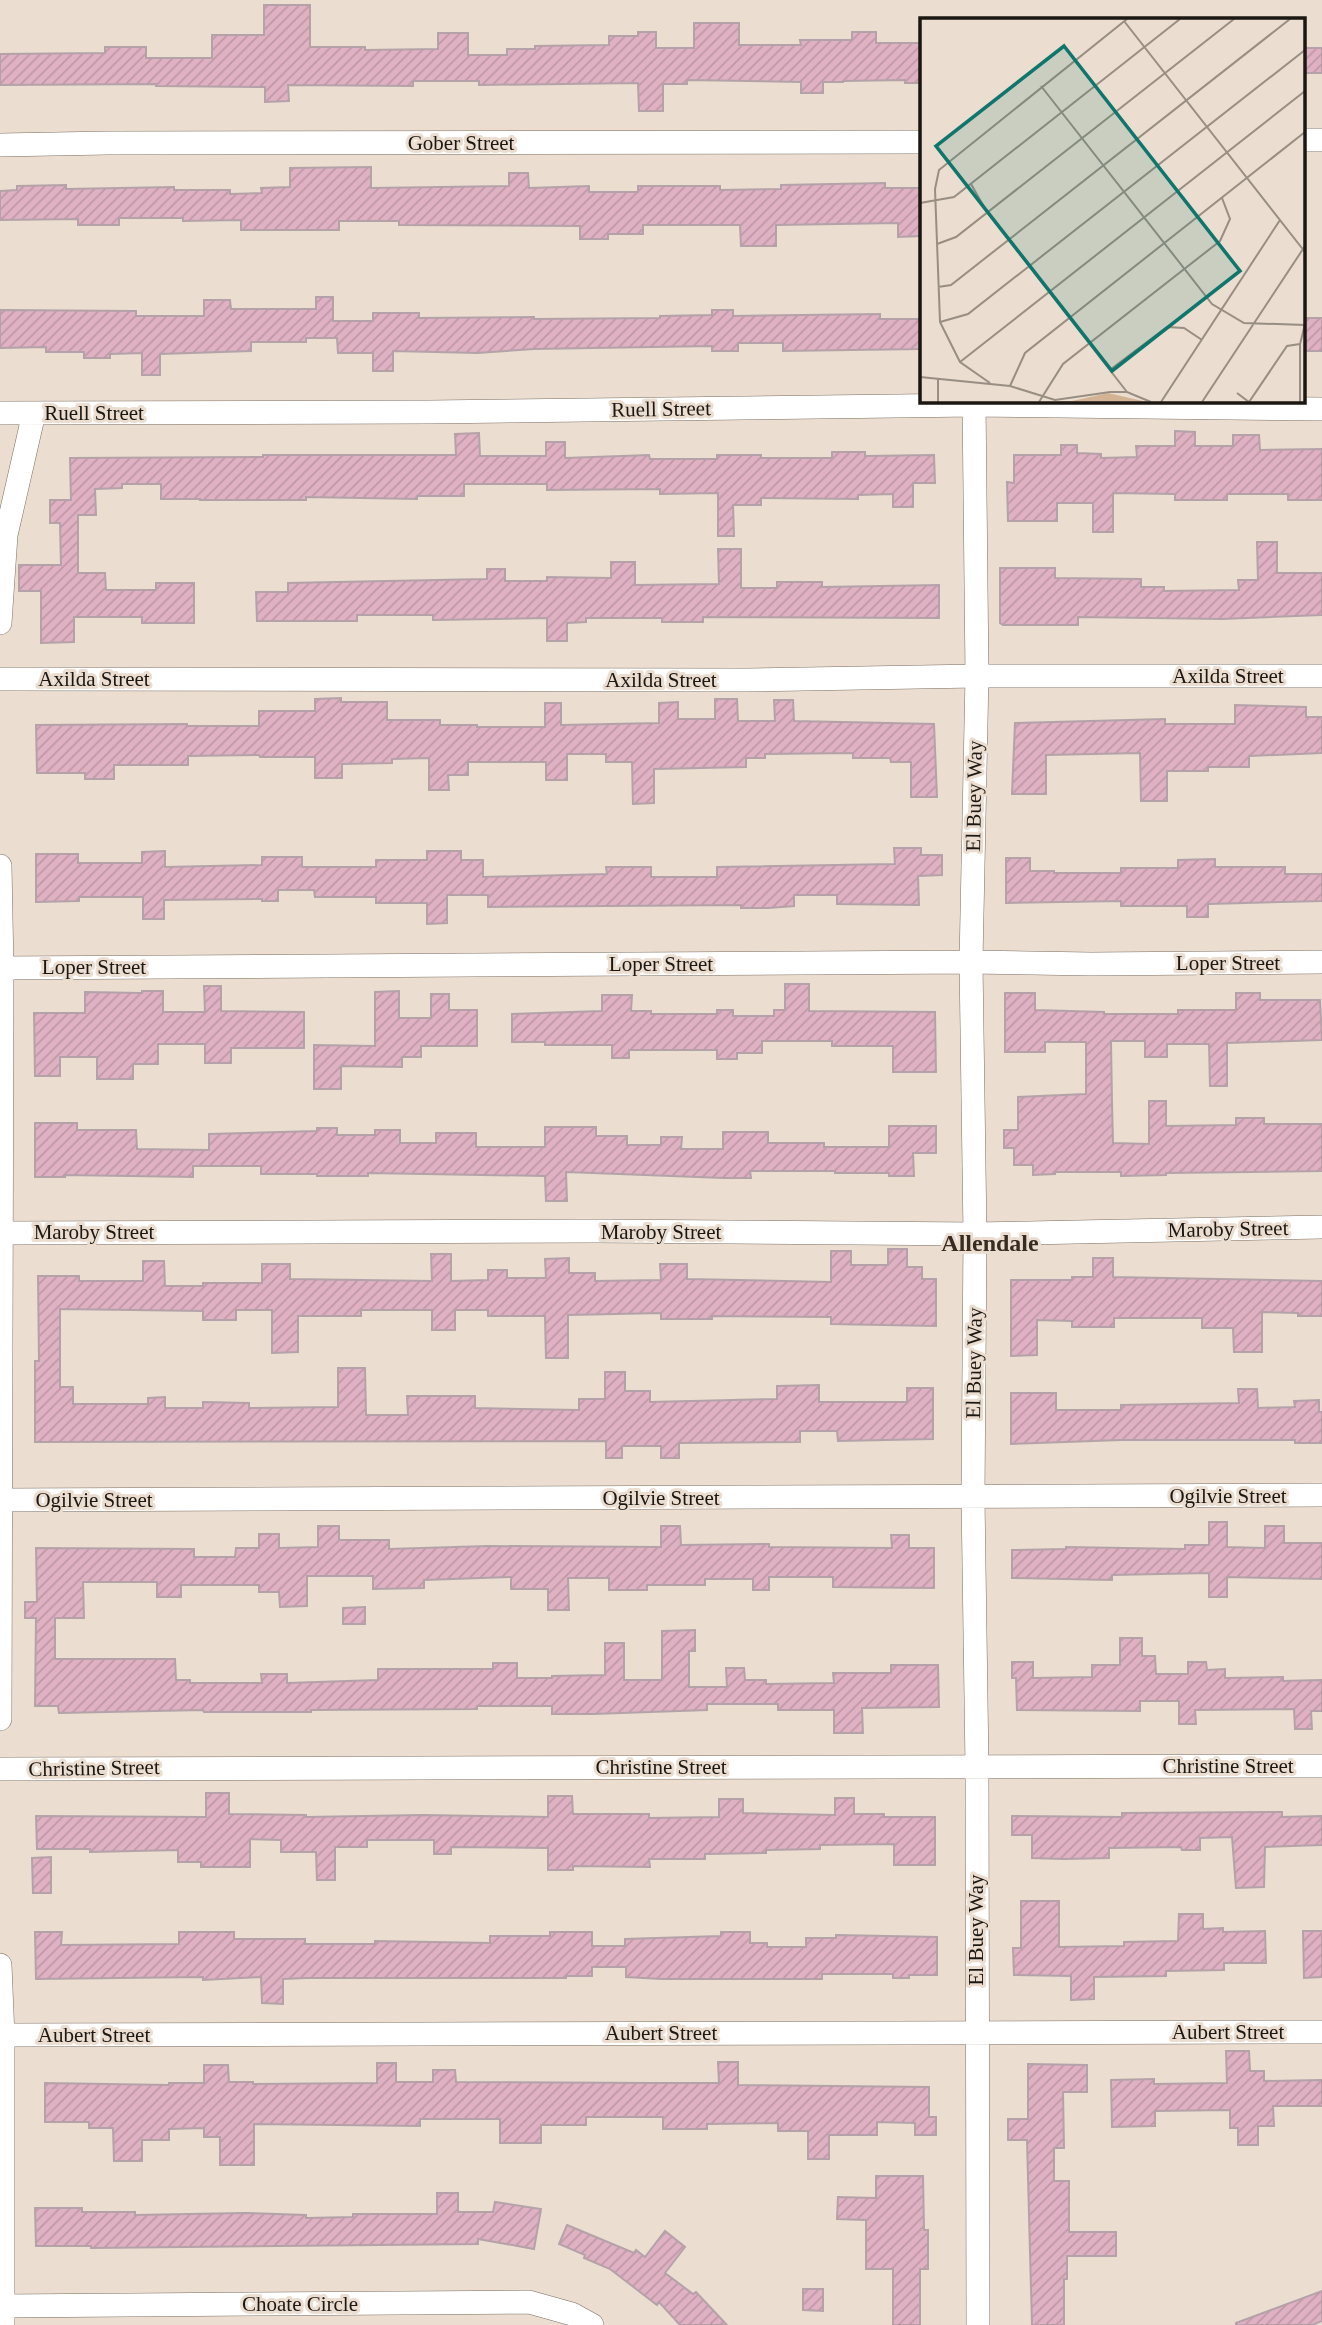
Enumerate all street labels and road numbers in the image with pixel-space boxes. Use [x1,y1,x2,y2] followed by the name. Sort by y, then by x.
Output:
[408,131,515,155] street label: Gober Street
[611,396,711,422] street label: Ruell Street
[44,401,144,425] street label: Ruell Street
[1172,664,1284,688] street label: Axilda Street
[38,667,150,691] street label: Axilda Street
[605,668,717,692] street label: Axilda Street
[961,740,987,852] street label: El Buey Way
[1176,951,1280,975] street label: Loper Street
[609,952,713,976] street label: Loper Street
[42,955,146,979] street label: Loper Street
[1167,1216,1289,1242] street label: Maroby Street
[34,1220,155,1244] street label: Maroby Street
[601,1220,722,1244] street label: Maroby Street
[961,1307,987,1419] street label: El Buey Way
[1169,1484,1287,1508] street label: Ogilvie Street
[602,1486,720,1510] street label: Ogilvie Street
[35,1488,153,1512] street label: Ogilvie Street
[1162,1754,1294,1778] street label: Christine Street
[28,1755,160,1781] street label: Christine Street
[595,1755,727,1779] street label: Christine Street
[964,1874,988,1986] street label: El Buey Way
[1172,2020,1284,2044] street label: Aubert Street
[605,2021,717,2045] street label: Aubert Street
[38,2023,150,2047] street label: Aubert Street
[242,2292,358,2316] street label: Choate Circle

